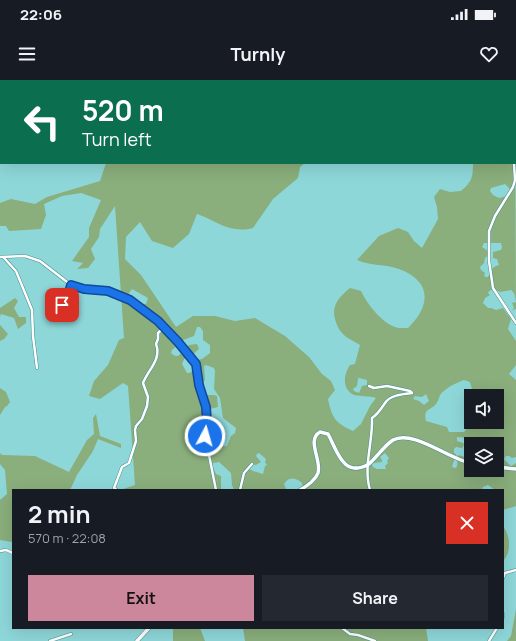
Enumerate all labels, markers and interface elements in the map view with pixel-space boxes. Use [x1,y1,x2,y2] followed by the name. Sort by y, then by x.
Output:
[20,4,62,25] text: 22:06
[231,42,285,66] text: Turnly
[16,43,38,65] icon: menu
[478,43,500,65] icon: heart
[82,91,164,129] text: 520 m
[16,96,68,148] icon: left
[82,127,152,151] text: Turn left
[45,288,79,322] pin
[51,294,73,316] icon: arrive
[464,389,504,477] map controls
[464,389,504,429] button: sound
[184,415,226,457] position arrow
[464,437,504,477] button: layers
[28,497,90,530] text: 2 min
[446,502,488,544] button: close
[28,529,106,547] text: 570 m · 22:08
[28,575,254,621] button: Exit
[262,575,488,621] button: Share

